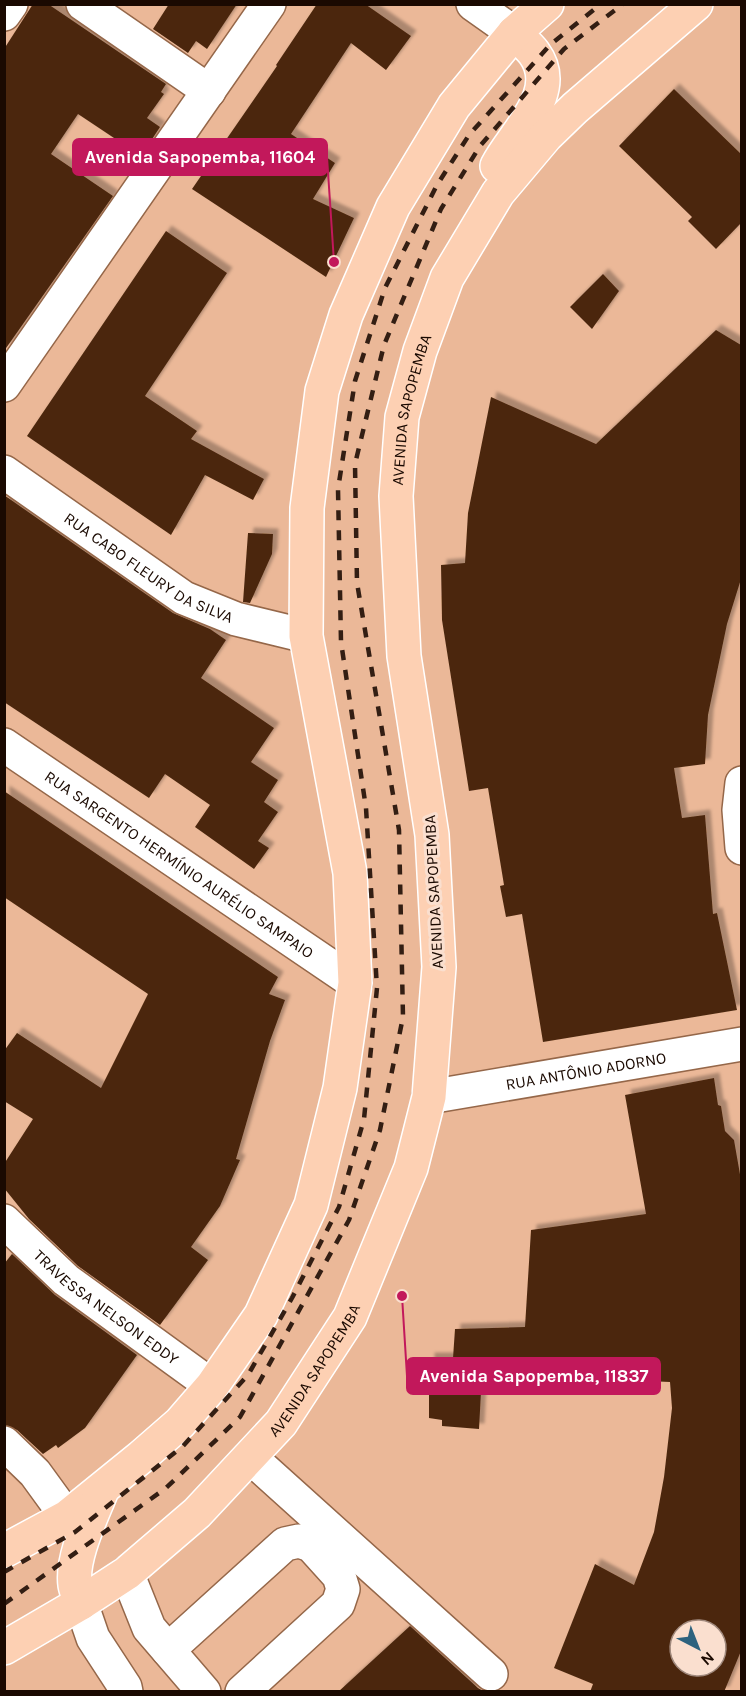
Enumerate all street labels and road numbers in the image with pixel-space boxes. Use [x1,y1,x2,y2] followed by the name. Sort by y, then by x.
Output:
[388,331,435,486] street label: AVENIDA SAPOPEMBA
[60,508,236,627] street label: RUA CABO FLEURY DA SILVA
[41,767,317,962] street label: RUA SARGENTO HERMÍNIO AURÉLIO SAMPAIO
[420,814,447,970] street label: AVENIDA SAPOPEMBA
[504,1048,668,1094] street label: RUA ANTÔNIO ADORNO
[30,1246,183,1369] street label: TRAVESSA NELSON EDDY
[264,1301,364,1441] street label: AVENIDA SAPOPEMBA

